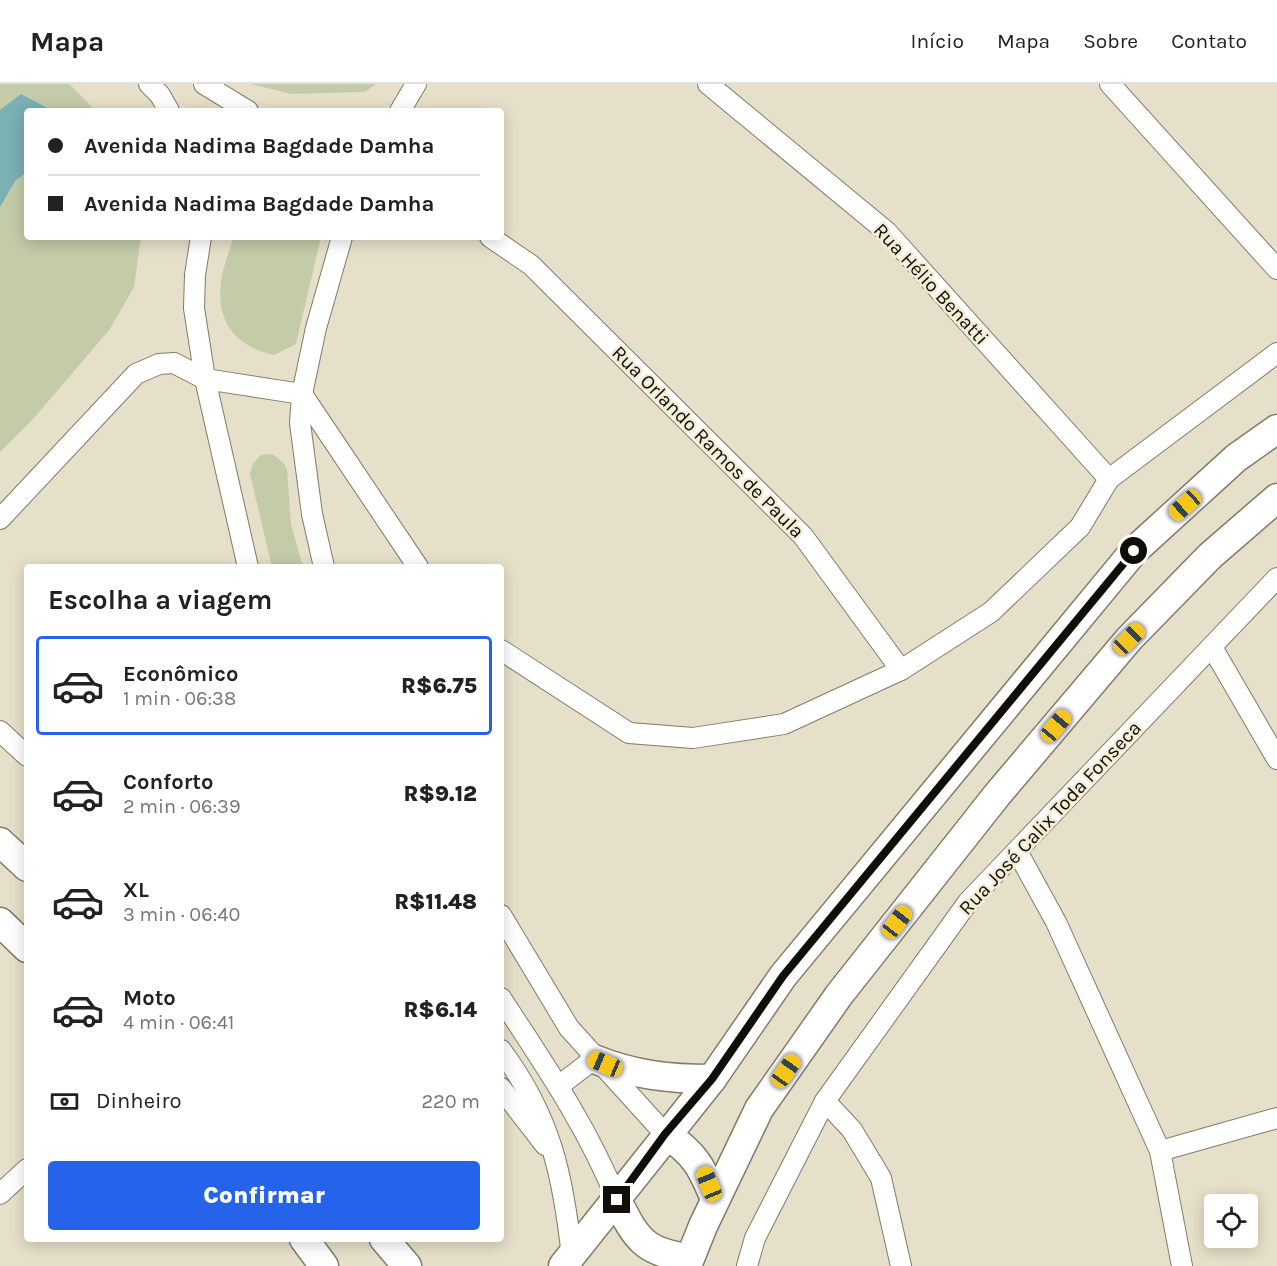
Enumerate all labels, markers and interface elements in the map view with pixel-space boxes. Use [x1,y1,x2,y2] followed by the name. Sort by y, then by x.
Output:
[30,25,104,58] text: Mapa
[911,29,964,53] text: Início
[997,29,1050,53] text: Mapa
[1083,29,1138,53] text: Sobre
[1171,29,1247,53] text: Contato
[84,133,434,159] text: Avenida Nadima Bagdade Damha
[84,191,434,217] text: Avenida Nadima Bagdade Damha
[869,218,993,350] street label: Rua Hélio Benatti
[607,341,809,543] street label: Rua Orlando Ramos de Paula
[1166,486,1204,524] car
[1120,537,1147,564] route start
[48,584,272,616] text: Escolha a viagem
[1110,620,1148,658] car
[51,659,105,713] icon: car
[123,661,238,687] text: Econômico
[401,673,477,699] text: R$6.75
[123,687,236,710] text: 1 min · 06:38
[1038,706,1074,746] car
[954,716,1146,920] street label: Rua José Calix Toda Fonseca
[51,767,105,821] icon: car
[123,769,213,795] text: Conforto
[404,781,477,807] text: R$9.12
[123,795,241,818] text: 2 min · 06:39
[51,875,105,929] icon: car
[123,877,149,903] text: XL
[394,889,477,915] text: R$11.48
[879,902,915,942] car
[123,903,240,926] text: 3 min · 06:40
[51,983,105,1037] icon: car
[123,985,176,1011] text: Moto
[404,997,477,1023] text: R$6.14
[123,1011,234,1034] text: 4 min · 06:41
[585,1049,625,1079] car
[768,1051,804,1091] car
[48,1085,81,1118] icon: cash
[96,1088,181,1114] text: Dinheiro
[421,1090,480,1113] text: 220 m
[48,1161,480,1230] button: Confirmar
[694,1164,724,1204] car
[603,1186,630,1213] route end
[1204,1194,1258,1248] map controls
[1204,1194,1258,1248] button: locate

